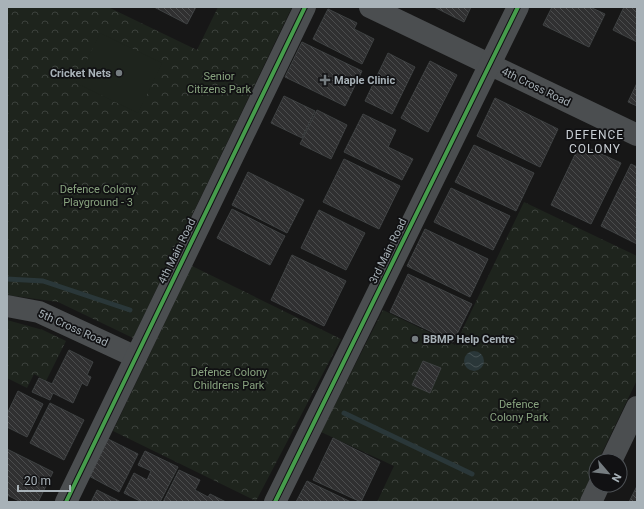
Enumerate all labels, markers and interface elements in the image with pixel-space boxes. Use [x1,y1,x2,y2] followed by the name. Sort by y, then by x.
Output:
[499,65,573,109] street label: 4th Cross Road
[50,67,111,80] place label: Cricket Nets
[114,68,124,78] marker: Cricket Nets
[187,70,251,96] park label: Senior Citizens Park
[319,74,331,86] marker: Maple Clinic
[334,74,395,87] place label: Maple Clinic
[566,128,624,156] district label: DEFENCE COLONY
[60,183,137,209] park label: Defence Colony Playground - 3
[156,216,198,286] street label: 4th Main Road
[367,216,409,286] street label: 3rd Main Road
[36,307,110,349] street label: 5th Cross Road
[423,333,515,346] place label: BBMP Help Centre
[410,334,420,344] marker: BBMP Help Centre
[191,366,268,392] park label: Defence Colony Childrens Park
[490,398,549,424] park label: Defence Colony Park
[588,453,628,493] north arrow
[18,467,70,493] scale bar
[609,471,624,484] text: N
[24,474,51,488] text: 20 m

